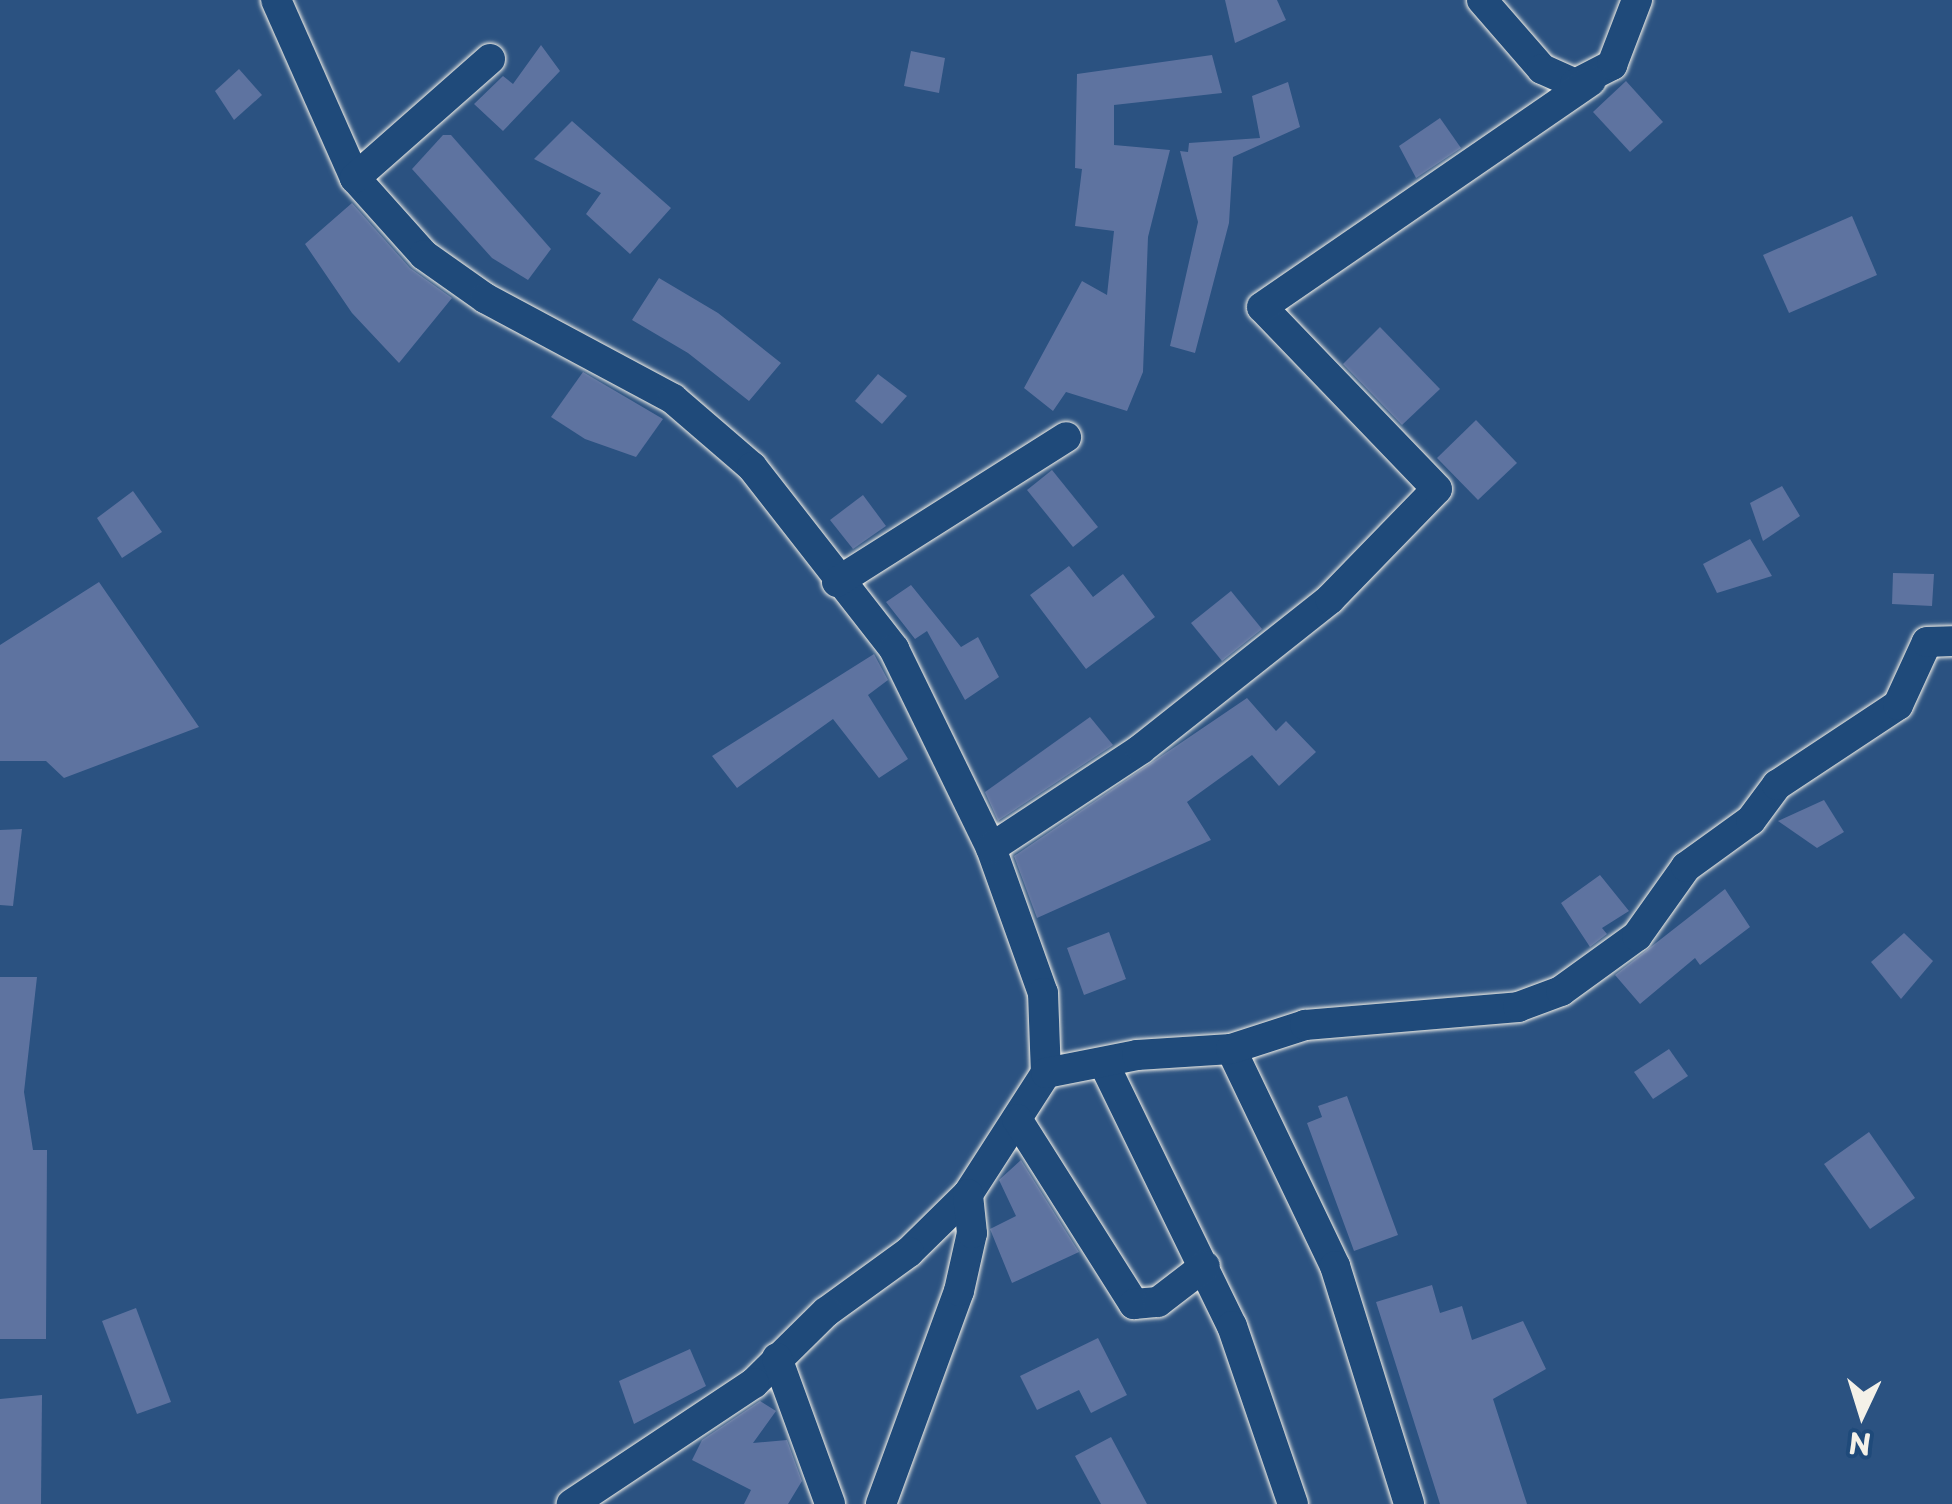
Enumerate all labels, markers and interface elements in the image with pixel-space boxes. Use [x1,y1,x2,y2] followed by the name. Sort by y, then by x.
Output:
[1812,1364,1912,1464] north arrow
[1847,1422,1872,1467] text: N

